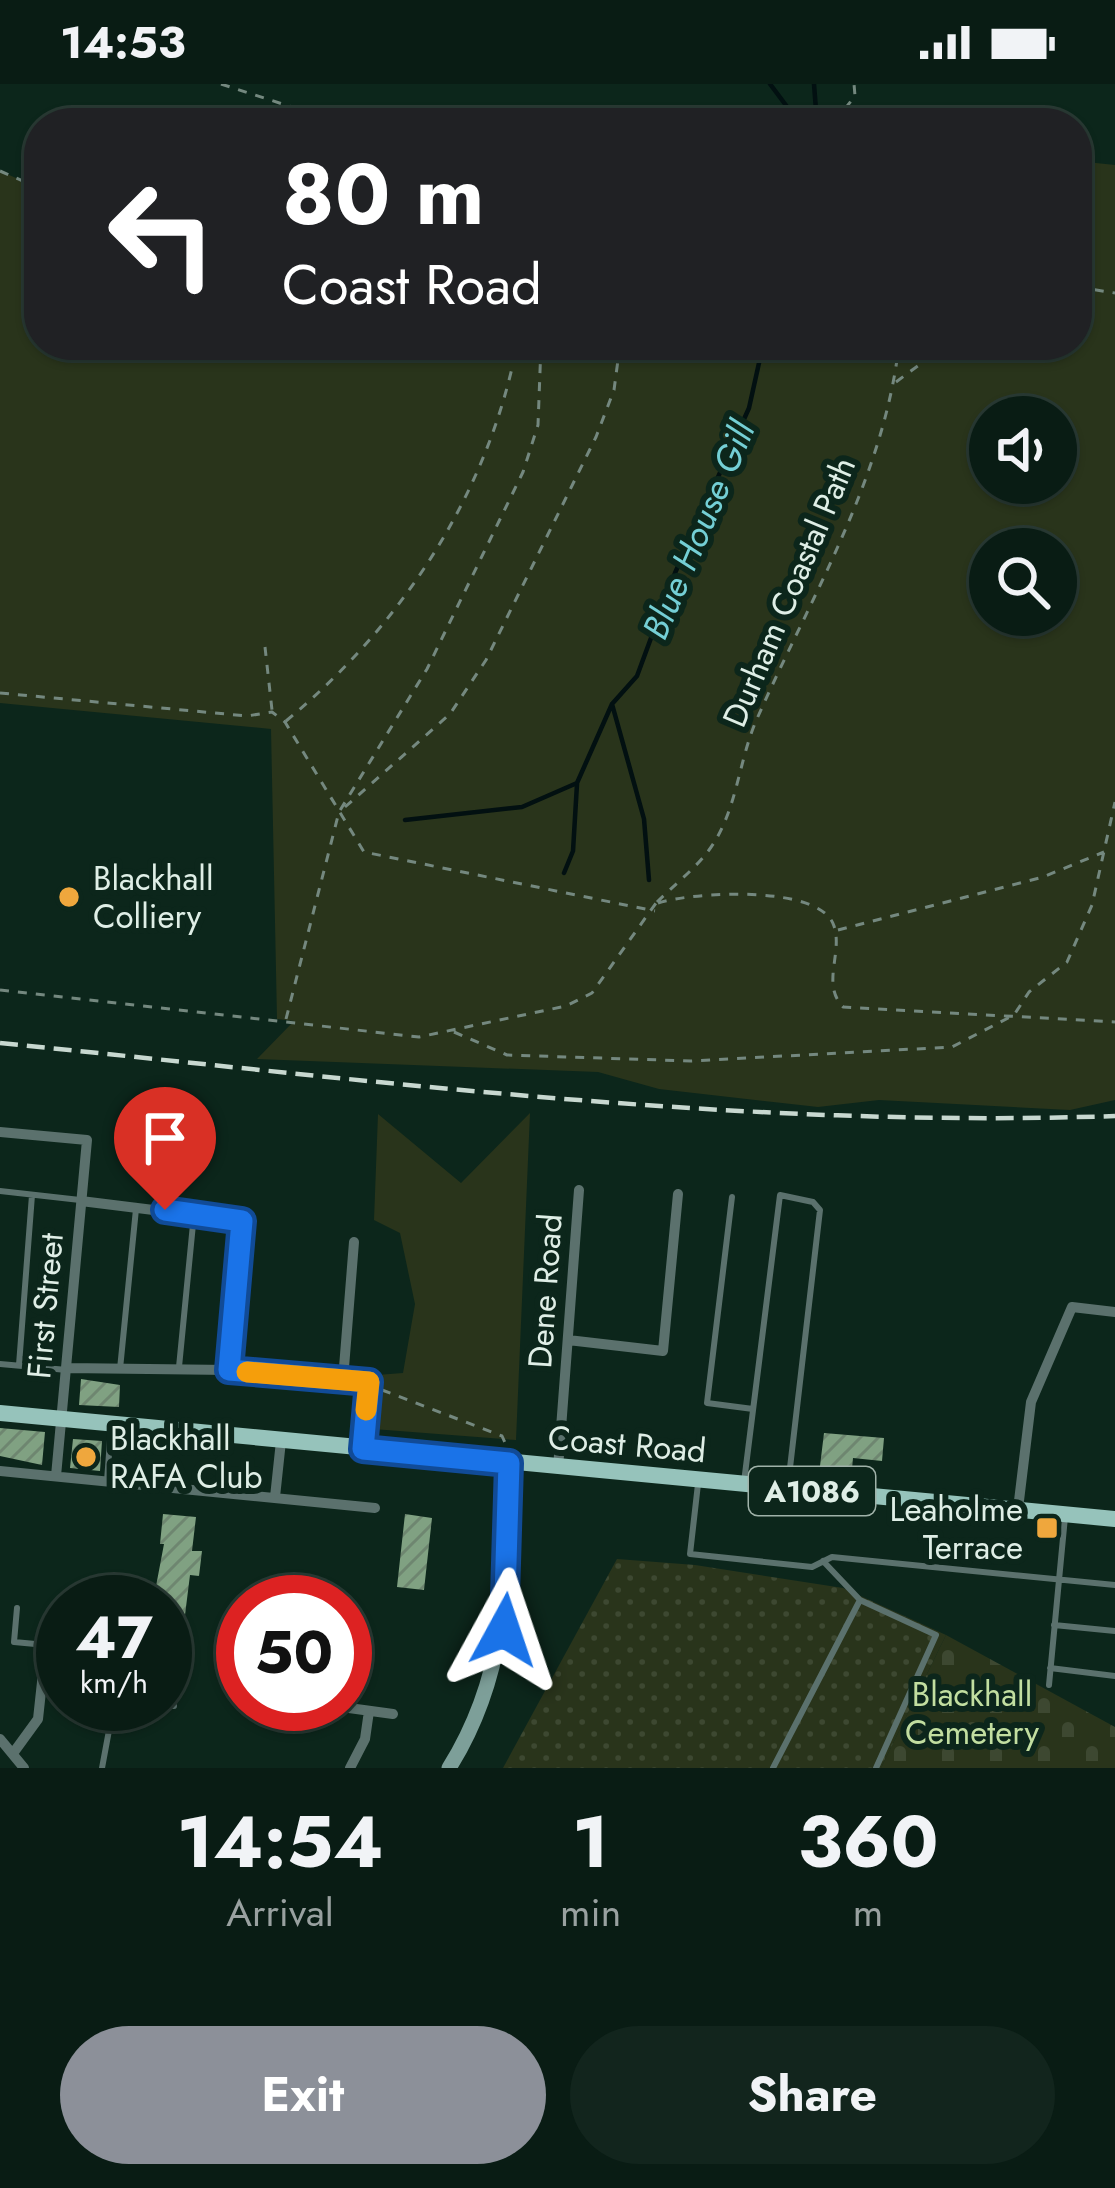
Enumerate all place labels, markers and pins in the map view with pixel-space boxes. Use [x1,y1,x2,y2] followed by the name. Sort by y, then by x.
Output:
[93,855,214,940] place label: Blackhall Colliery
[56,884,82,910] marker: Blackhall Colliery
[114,1087,216,1210] pin
[110,1415,262,1500] place label: Blackhall RAFA Club
[73,1444,99,1470] marker: Blackhall RAFA Club
[890,1486,1023,1571] place label: Leaholme Terrace
[1034,1515,1060,1541] marker: Leaholme Terrace

